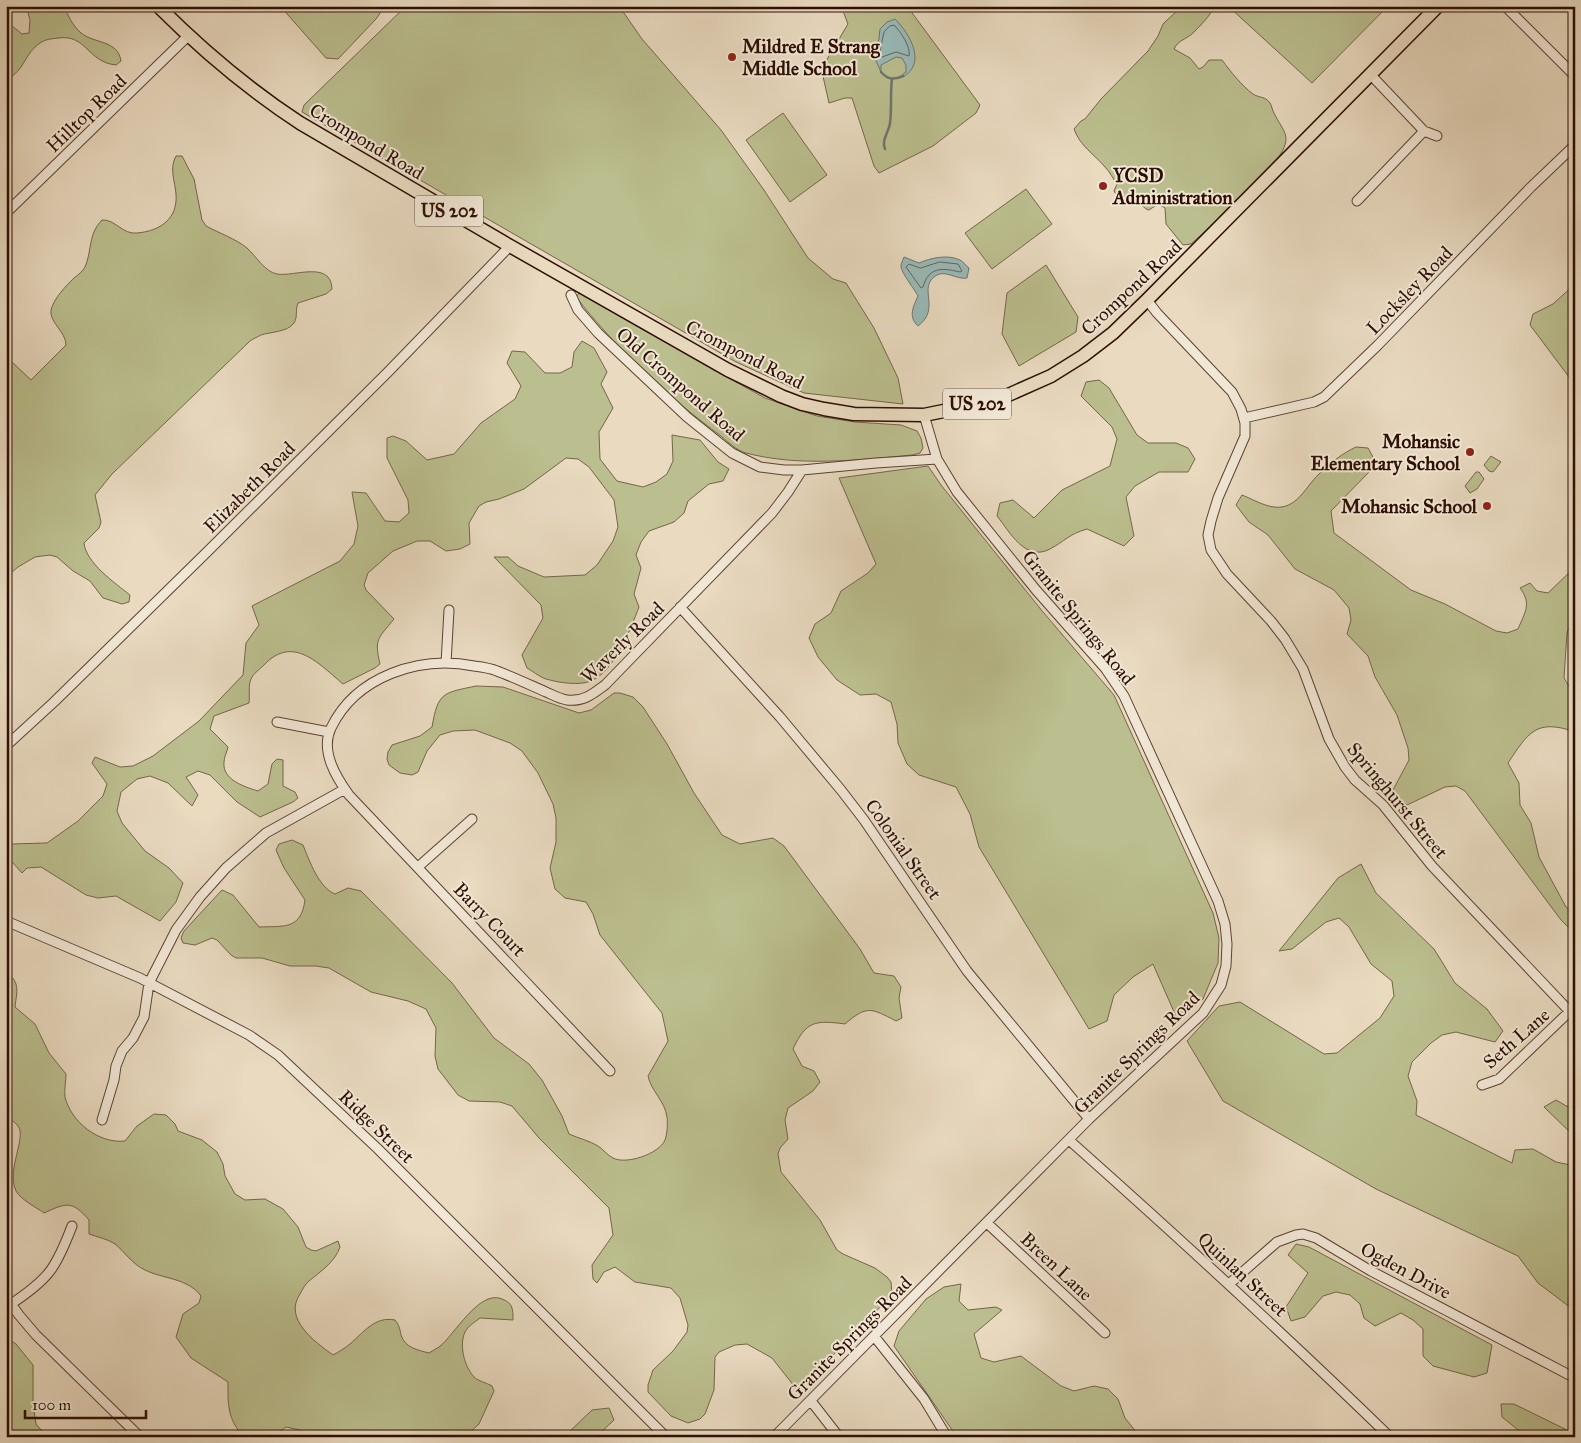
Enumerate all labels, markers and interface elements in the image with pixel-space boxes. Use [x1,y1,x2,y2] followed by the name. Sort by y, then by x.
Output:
[742,35,881,80] place label: Mildred E Strang Middle School
[726,51,738,63] marker: Mildred E Strang Middle School
[42,69,131,157] street label: Hilltop Road
[305,98,428,185] street label: Crompond Road
[1111,164,1233,209] place label: YCSD Administration
[1097,180,1109,192] marker: YCSD Administration
[415,196,483,227] road number: US 202
[1076,235,1187,340] street label: Crompond Road
[1362,241,1458,339] street label: Locksley Road
[682,315,808,394] street label: Crompond Road
[612,322,750,447] street label: Old Crompond Road
[943,388,1011,419] road number: US 202
[1311,430,1461,476] place label: Mohansic Elementary School
[199,437,300,538] street label: Elizabeth Road
[1464,446,1476,458] marker: Mohansic Elementary School
[1341,495,1478,518] place label: Mohansic School
[1481,500,1493,512] marker: Mohansic School
[1016,545,1140,690] street label: Granite Springs Road
[576,597,669,688] street label: Waverly Road
[1342,738,1453,864] street label: Springhurst Street
[861,795,947,904] street label: Colonial Street
[449,877,531,962] street label: Barry Court
[1068,986,1205,1119] street label: Granite Springs Road
[1478,1003,1554,1073] street label: Seth Lane
[333,1085,419,1169] street label: Ridge Street
[1016,1227,1097,1306] street label: Breen Lane
[1193,1227,1292,1322] street label: Quinlan Street
[1356,1237,1455,1305] street label: Ogden Drive
[782,1271,917,1406] street label: Granite Springs Road
[25,1388,146,1420] scale bar
[32,1396,72,1414] text: 100 m

